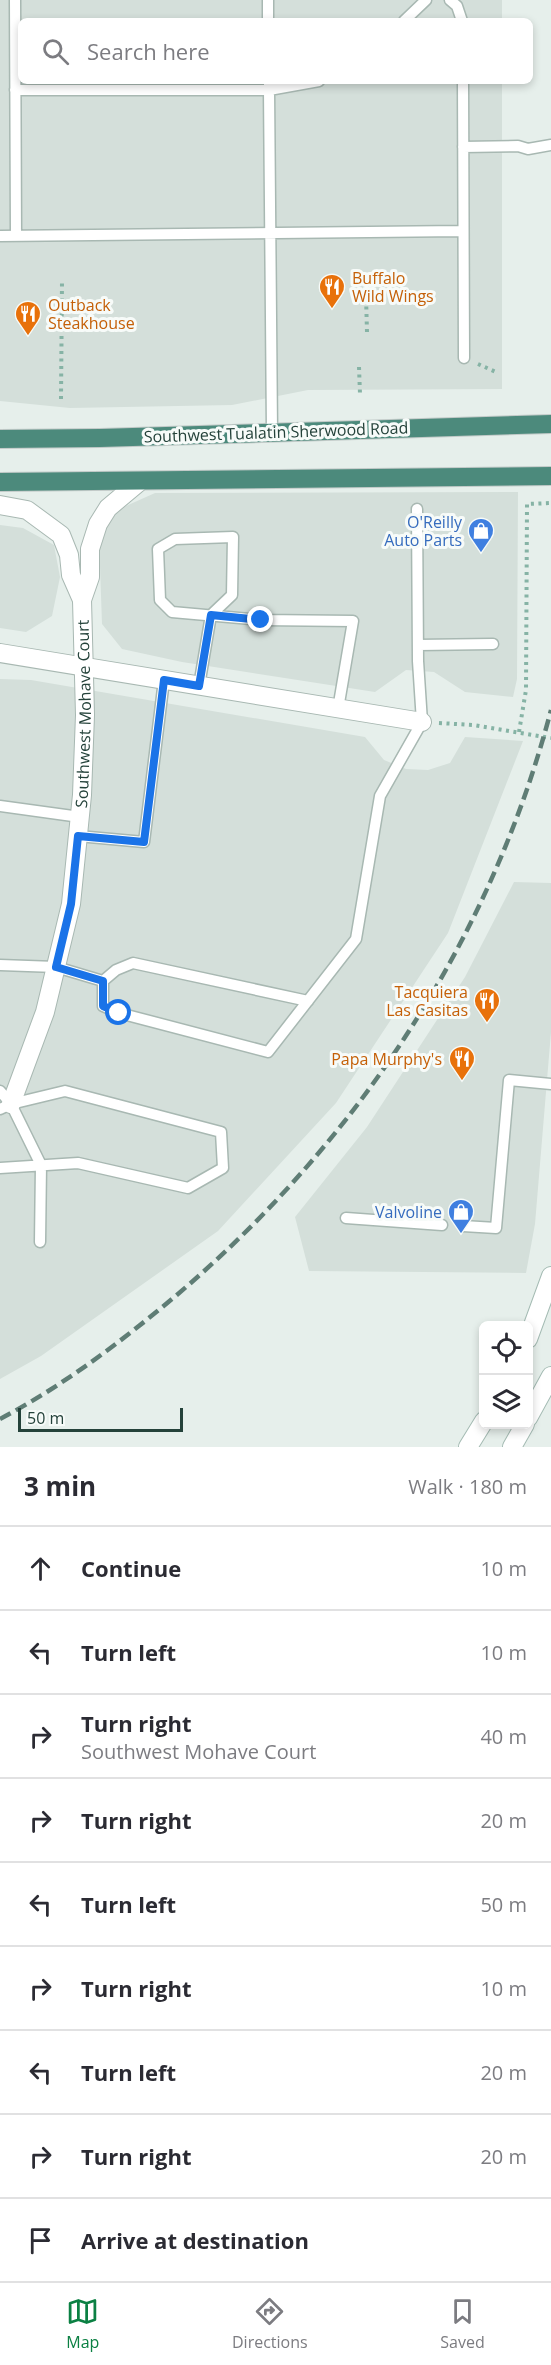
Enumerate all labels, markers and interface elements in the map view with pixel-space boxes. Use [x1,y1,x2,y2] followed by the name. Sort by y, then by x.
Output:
[18,18,533,84] search box
[39,35,72,68] icon: search
[87,36,210,66] text: Search here
[352,267,434,307] place label: Buffalo Wild Wings
[317,272,347,310] restaurant icon: Buffalo Wild Wings
[48,294,135,334] place label: Outback Steakhouse
[13,299,43,337] restaurant icon: Outback Steakhouse
[143,416,409,448] street label: Southwest Tualatin Sherwood Road
[384,511,463,551] place label: O'Reilly Auto Parts
[466,516,496,554] shop icon: O'Reilly Auto Parts
[247,606,273,632] route end
[70,619,96,809] street label: Southwest Mohave Court
[386,981,468,1021] place label: Tacquiera Las Casitas
[472,986,502,1024] restaurant icon: Tacquiera Las Casitas
[105,999,131,1025] route start
[447,1044,477,1082] restaurant icon: Papa Murphy's
[331,1048,442,1070] place label: Papa Murphy's
[446,1197,476,1235] shop icon: Valvoline
[375,1201,442,1223] place label: Valvoline
[479,1321,533,1429] map controls
[479,1321,533,1375] button: locate
[479,1375,533,1429] button: layers
[18,1405,183,1432] scale bar
[27,1407,64,1429] text: 50 m
[24,1468,96,1504] text: 3 min
[408,1473,527,1500] text: Walk · 180 m
[24,1552,57,1585] icon: ahead
[81,1553,181,1583] text: Continue
[480,1555,527,1582] text: 10 m
[24,1636,57,1669] icon: left
[81,1637,176,1667] text: Turn left
[480,1639,527,1666] text: 10 m
[81,1708,192,1738] text: Turn right
[24,1720,57,1753] icon: right
[480,1723,527,1750] text: 40 m
[81,1738,316,1765] text: Southwest Mohave Court
[24,1804,57,1837] icon: right
[81,1805,192,1835] text: Turn right
[480,1807,527,1834] text: 20 m
[24,1888,57,1921] icon: left
[81,1889,176,1919] text: Turn left
[480,1891,527,1918] text: 50 m
[24,1972,57,2005] icon: right
[81,1973,192,2003] text: Turn right
[480,1975,527,2002] text: 10 m
[24,2056,57,2089] icon: left
[81,2057,176,2087] text: Turn left
[480,2059,527,2086] text: 20 m
[24,2140,57,2173] icon: right
[81,2141,192,2171] text: Turn right
[480,2143,527,2170] text: 20 m
[24,2224,57,2257] icon: arrive
[81,2225,309,2255] text: Arrive at destination
[66,2295,99,2353] tab: Map
[232,2295,308,2353] tab: Directions
[440,2295,485,2353] tab: Saved

